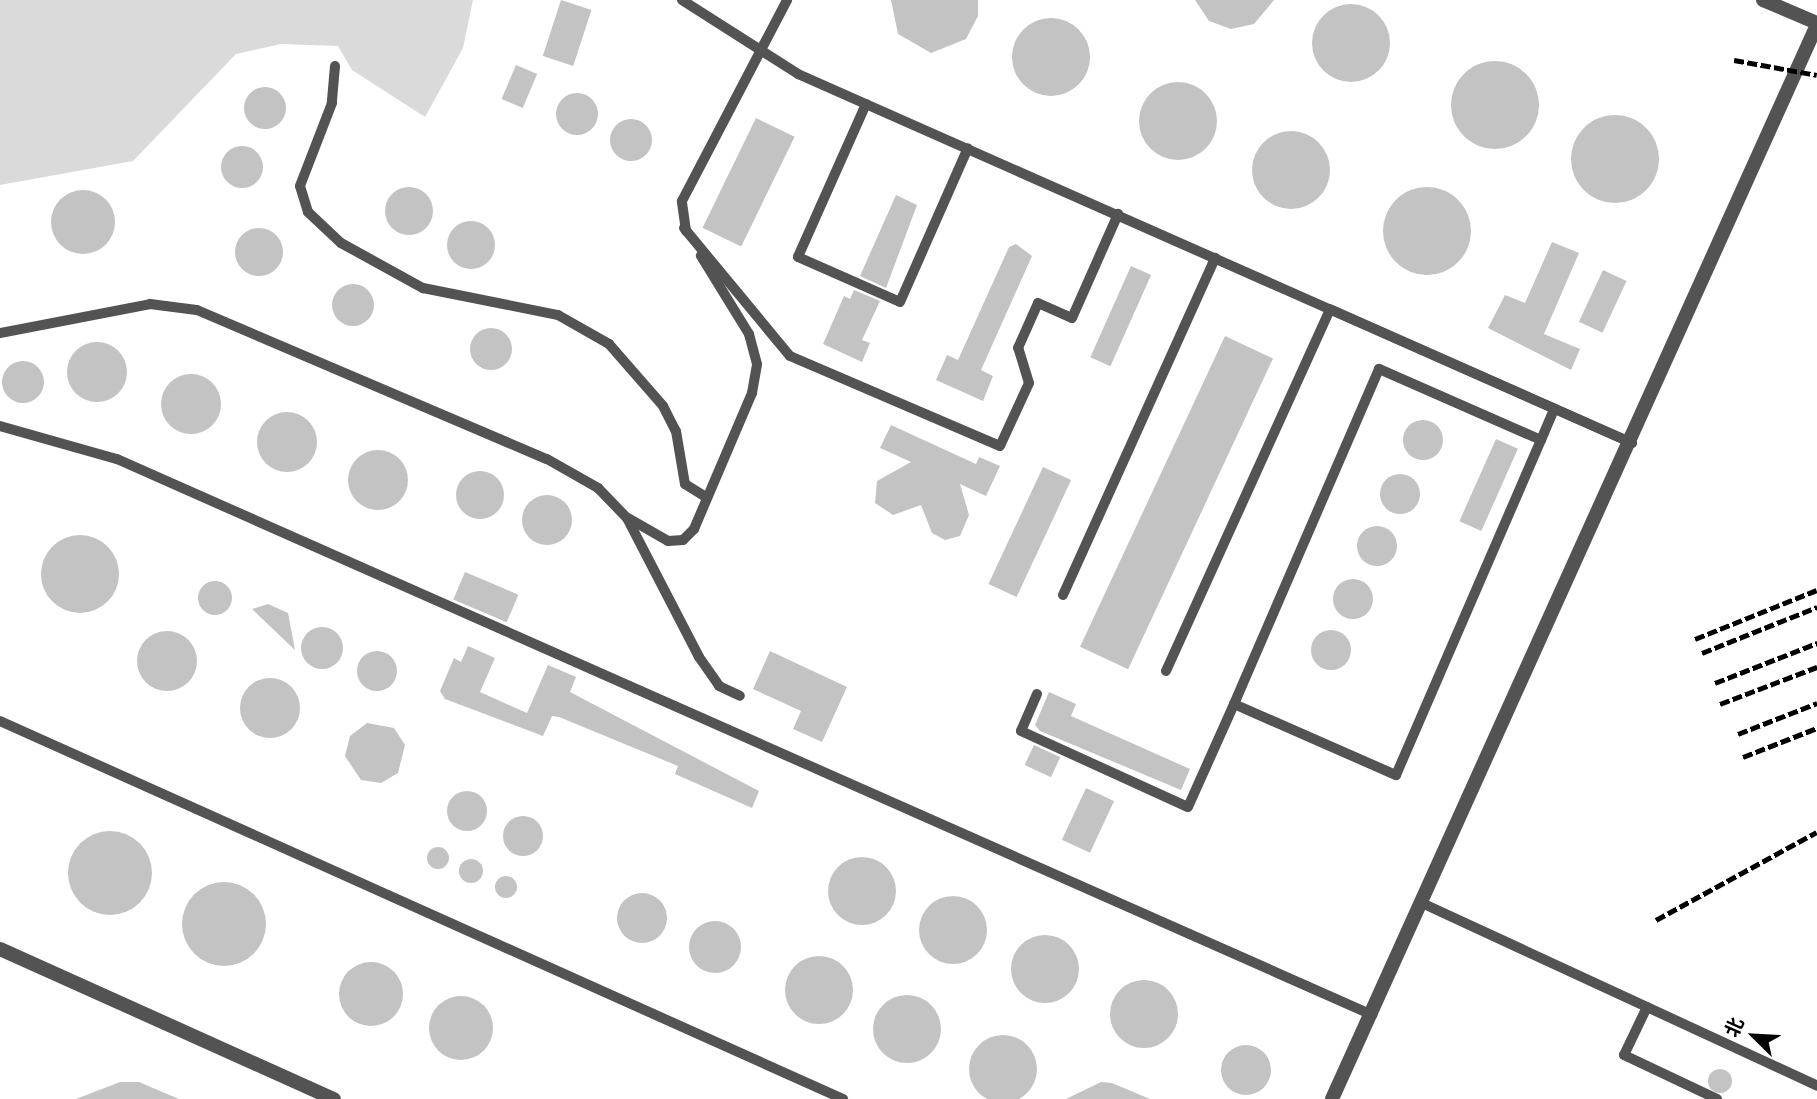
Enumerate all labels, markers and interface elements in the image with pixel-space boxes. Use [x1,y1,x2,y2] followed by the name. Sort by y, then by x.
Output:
[1719,1001,1789,1071] north arrow
[1720,1014,1750,1041] text: 北

